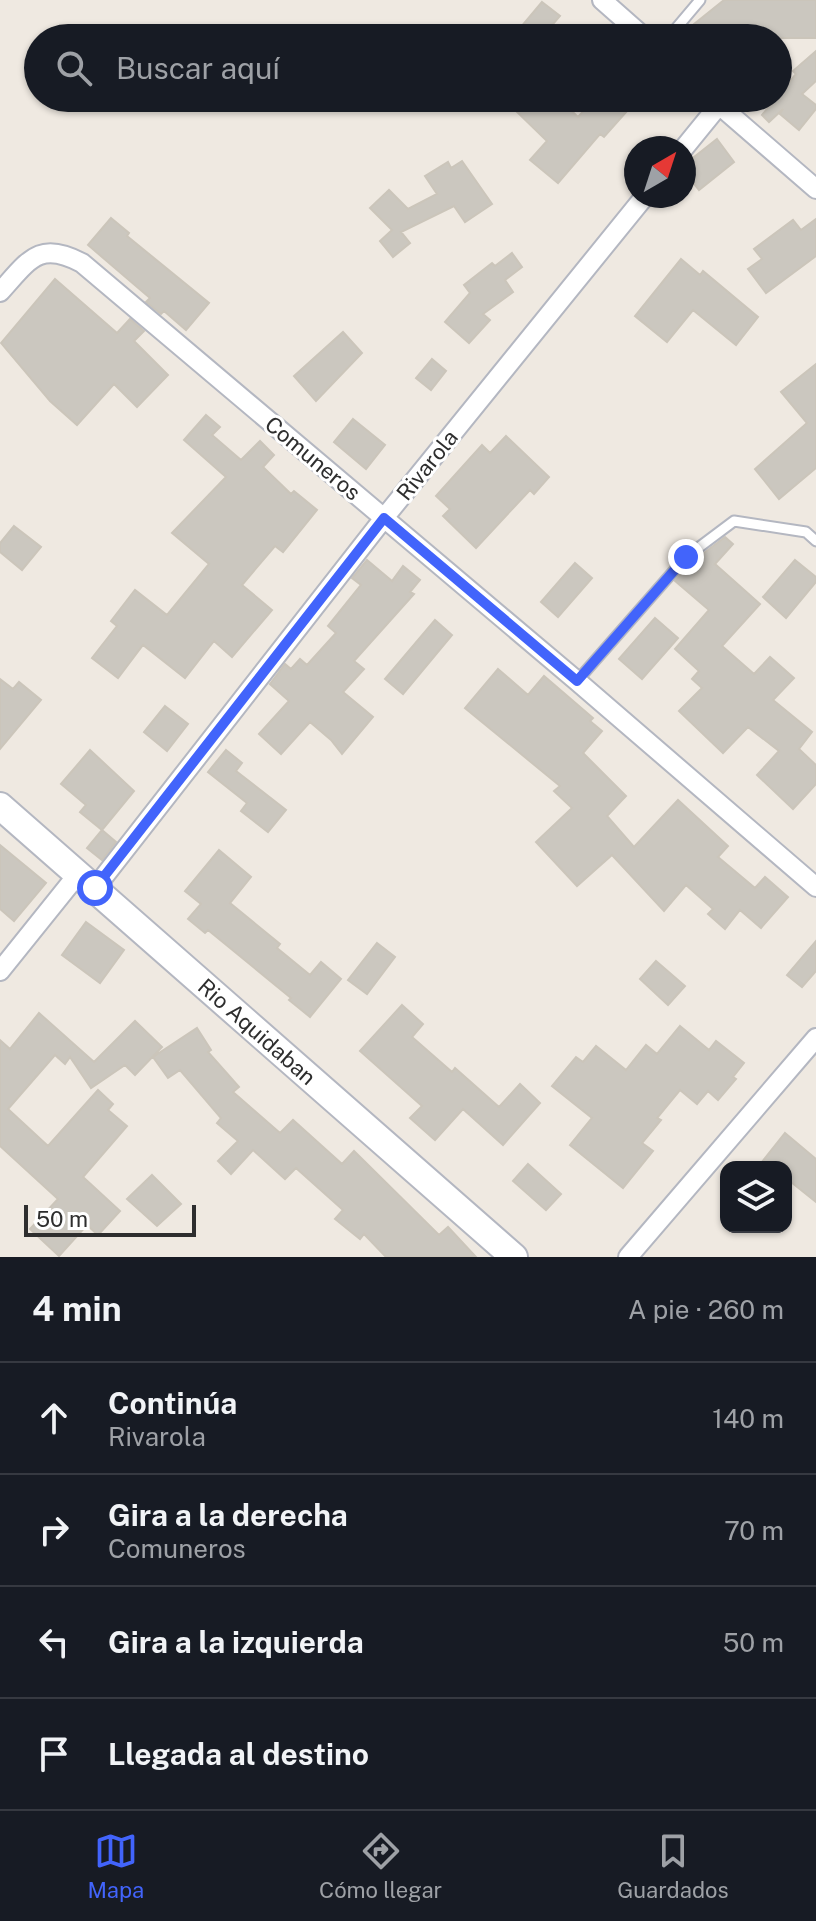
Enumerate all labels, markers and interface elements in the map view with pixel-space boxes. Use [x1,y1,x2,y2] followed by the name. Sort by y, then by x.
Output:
[24,24,792,112] search box
[52,46,96,90] icon: search
[116,50,280,86] text: Buscar aquí
[624,136,696,208] north arrow
[260,411,366,505] street label: Comuneros
[391,425,463,505] street label: Rivarola
[668,539,704,575] route end
[77,870,113,906] route start
[193,973,321,1090] street label: Rio Aquidaban
[720,1161,792,1233] map controls
[720,1161,792,1233] button: layers
[24,1201,196,1237] scale bar
[36,1206,88,1232] text: 50 m
[32,1289,122,1329] text: 4 min
[628,1294,784,1325] text: A pie · 260 m
[108,1385,237,1421] text: Continúa
[32,1396,76,1440] icon: ahead
[712,1403,784,1434] text: 140 m
[108,1421,206,1452] text: Rivarola
[108,1497,348,1533] text: Gira a la derecha
[32,1508,76,1552] icon: right
[724,1515,784,1546] text: 70 m
[108,1533,246,1564] text: Comuneros
[32,1620,76,1664] icon: left
[108,1624,364,1660] text: Gira a la izquierda
[723,1627,784,1658] text: 50 m
[32,1732,76,1776] icon: arrive
[108,1736,369,1772] text: Llegada al destino
[87,1829,144,1903] tab: Mapa
[319,1829,442,1903] tab: Cómo llegar
[617,1829,729,1903] tab: Guardados

